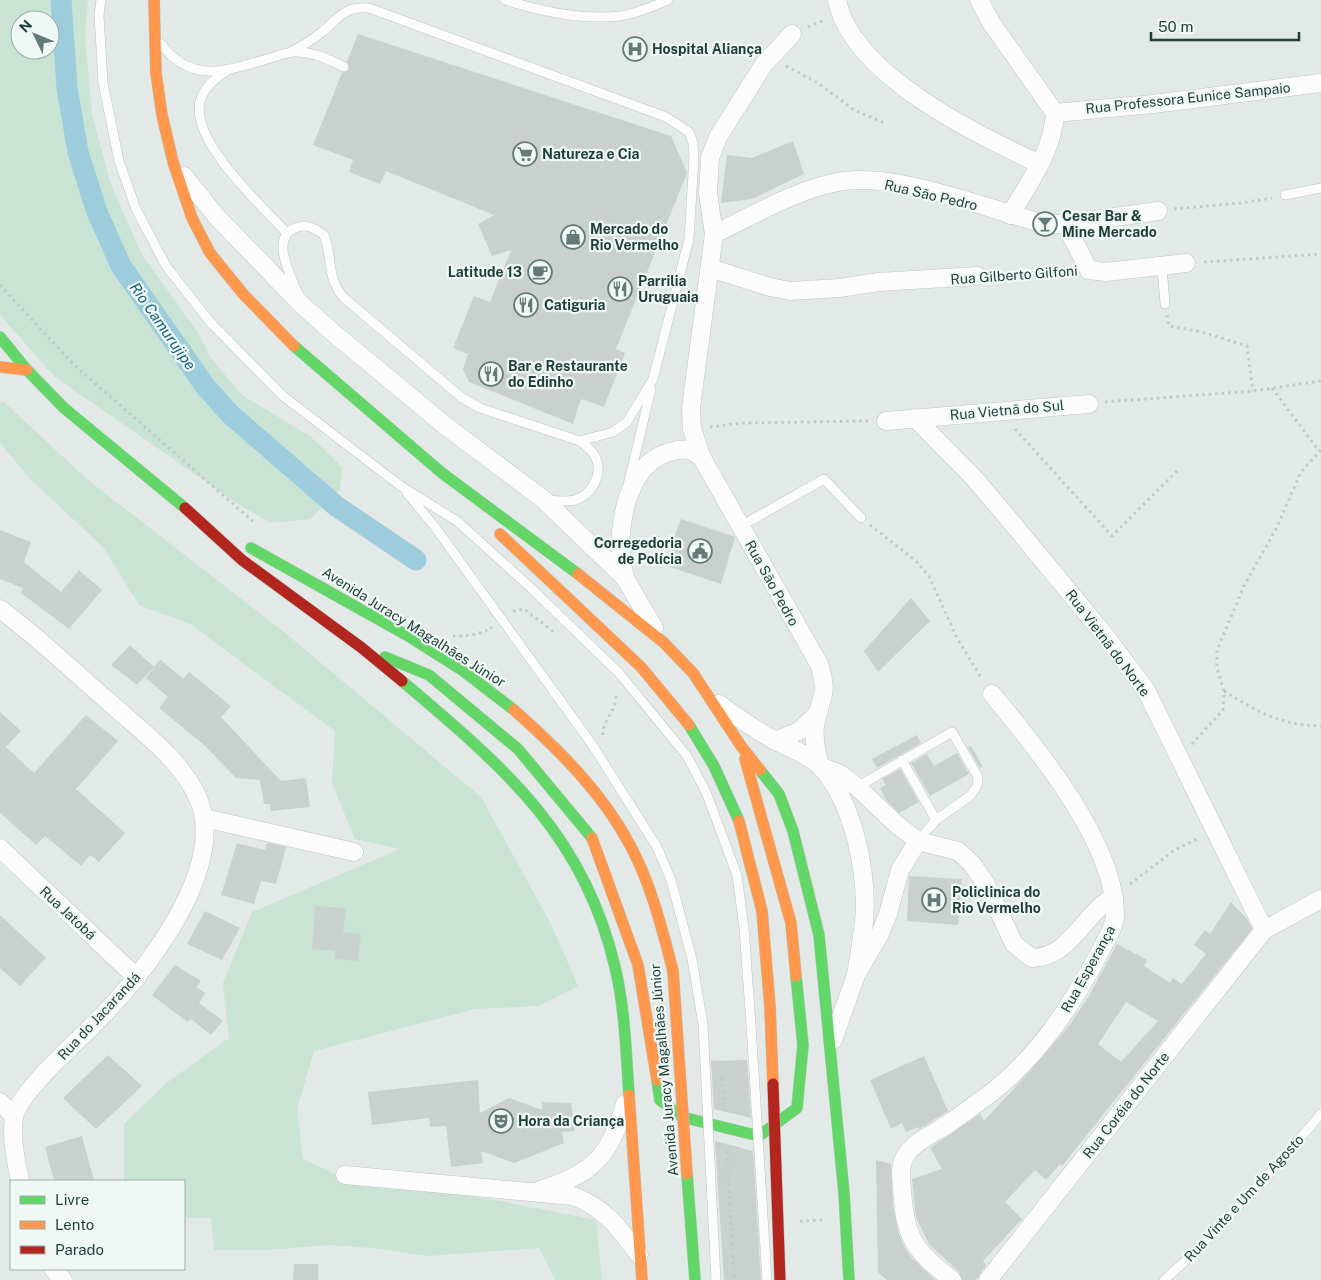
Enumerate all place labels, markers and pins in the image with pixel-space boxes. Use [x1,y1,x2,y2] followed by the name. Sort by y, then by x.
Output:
[622,36,648,62] hospital icon: Hospital Aliança
[652,41,762,57] place label: Hospital Aliança
[512,141,538,167] supermarket icon: Natureza e Cia
[542,146,639,162] place label: Natureza e Cia
[1062,208,1157,240] place label: Cesar Bar & Mine Mercado
[1032,211,1058,237] bar icon: Cesar Bar & Mine Mercado
[590,221,679,253] place label: Mercado do Rio Vermelho
[560,224,586,250] shop icon: Mercado do Rio Vermelho
[527,259,553,285] cafe icon: Latitude 13
[448,264,522,280] place label: Latitude 13
[638,273,699,305] place label: Parrilia Uruguaia
[607,276,633,302] restaurant icon: Parrilia Uruguaia
[513,292,539,318] restaurant icon: Catiguria
[544,297,606,313] place label: Catiguria
[508,358,628,390] place label: Bar e Restaurante do Edinho
[478,361,504,387] restaurant icon: Bar e Restaurante do Edinho
[594,535,682,567] place label: Corregedoria de Polícia
[687,538,713,564] public building icon: Corregedoria de Polícia
[952,884,1041,916] place label: Policlinica do Rio Vermelho
[921,887,947,913] hospital icon: Policlinica do Rio Vermelho
[488,1108,514,1134] theatre icon: Hora da Criança
[518,1113,624,1129] place label: Hora da Criança

